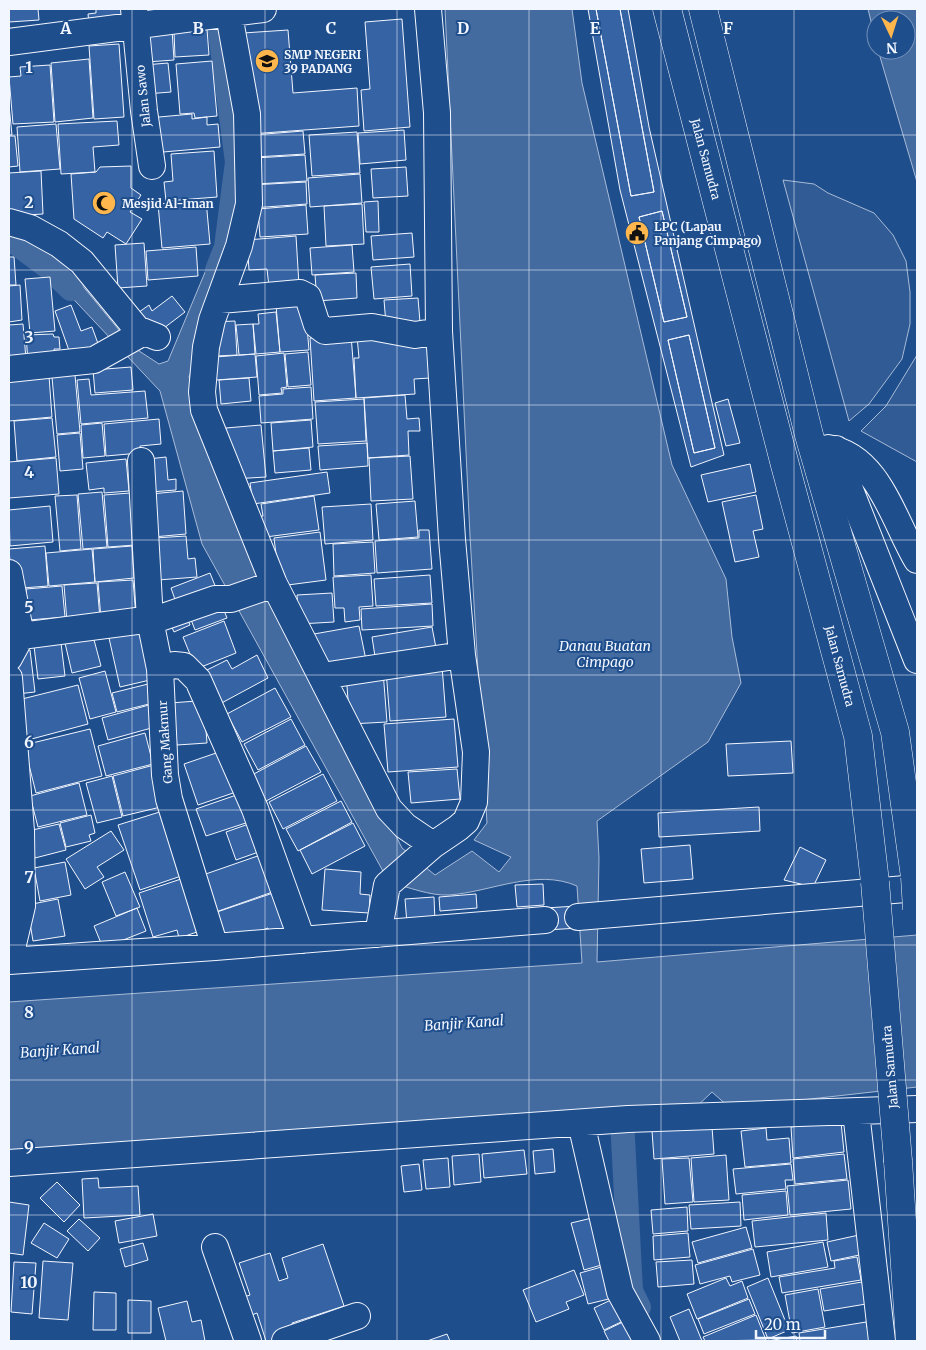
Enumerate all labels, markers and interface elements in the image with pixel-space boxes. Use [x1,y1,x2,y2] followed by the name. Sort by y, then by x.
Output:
[866,10,916,60] north arrow
[59,18,72,38] text: A
[192,18,204,38] text: B
[326,18,336,38] text: C
[457,18,469,38] text: D
[590,18,601,38] text: E
[723,18,733,38] text: F
[886,39,898,57] text: N
[284,47,362,76] place label: SMP NEGERI 39 PADANG
[254,48,280,74] school or university icon: SMP NEGERI 39 PADANG
[25,57,33,77] text: 1
[132,64,154,129] street label: Jalan Sawo
[688,116,724,202] street label: Jalan Samudra
[91,190,117,216] mosque icon: Mesjid Al-Iman
[24,192,34,212] text: 2
[122,196,214,211] place label: Mesjid Al-Iman
[654,219,762,248] place label: LPC (Lapau Panjang Cimpago)
[624,220,650,246] public building icon: LPC (Lapau Panjang Cimpago)
[24,327,34,347] text: 3
[24,462,34,482] text: 4
[24,597,34,617] text: 5
[822,623,858,709] street label: Jalan Samudra
[558,637,651,671] water label: Danau Buatan Cimpago
[155,699,175,784] street label: Gang Makmur
[24,732,34,752] text: 6
[24,867,34,887] text: 7
[24,1002,34,1022] text: 8
[423,1011,505,1035] water label: Banjir Kanal
[879,1024,901,1110] street label: Jalan Samudra
[19,1038,101,1062] water label: Banjir Kanal
[24,1137,34,1157] text: 9
[20,1272,38,1292] text: 10
[756,1308,825,1340] scale bar
[764,1315,801,1334] text: 20 m

